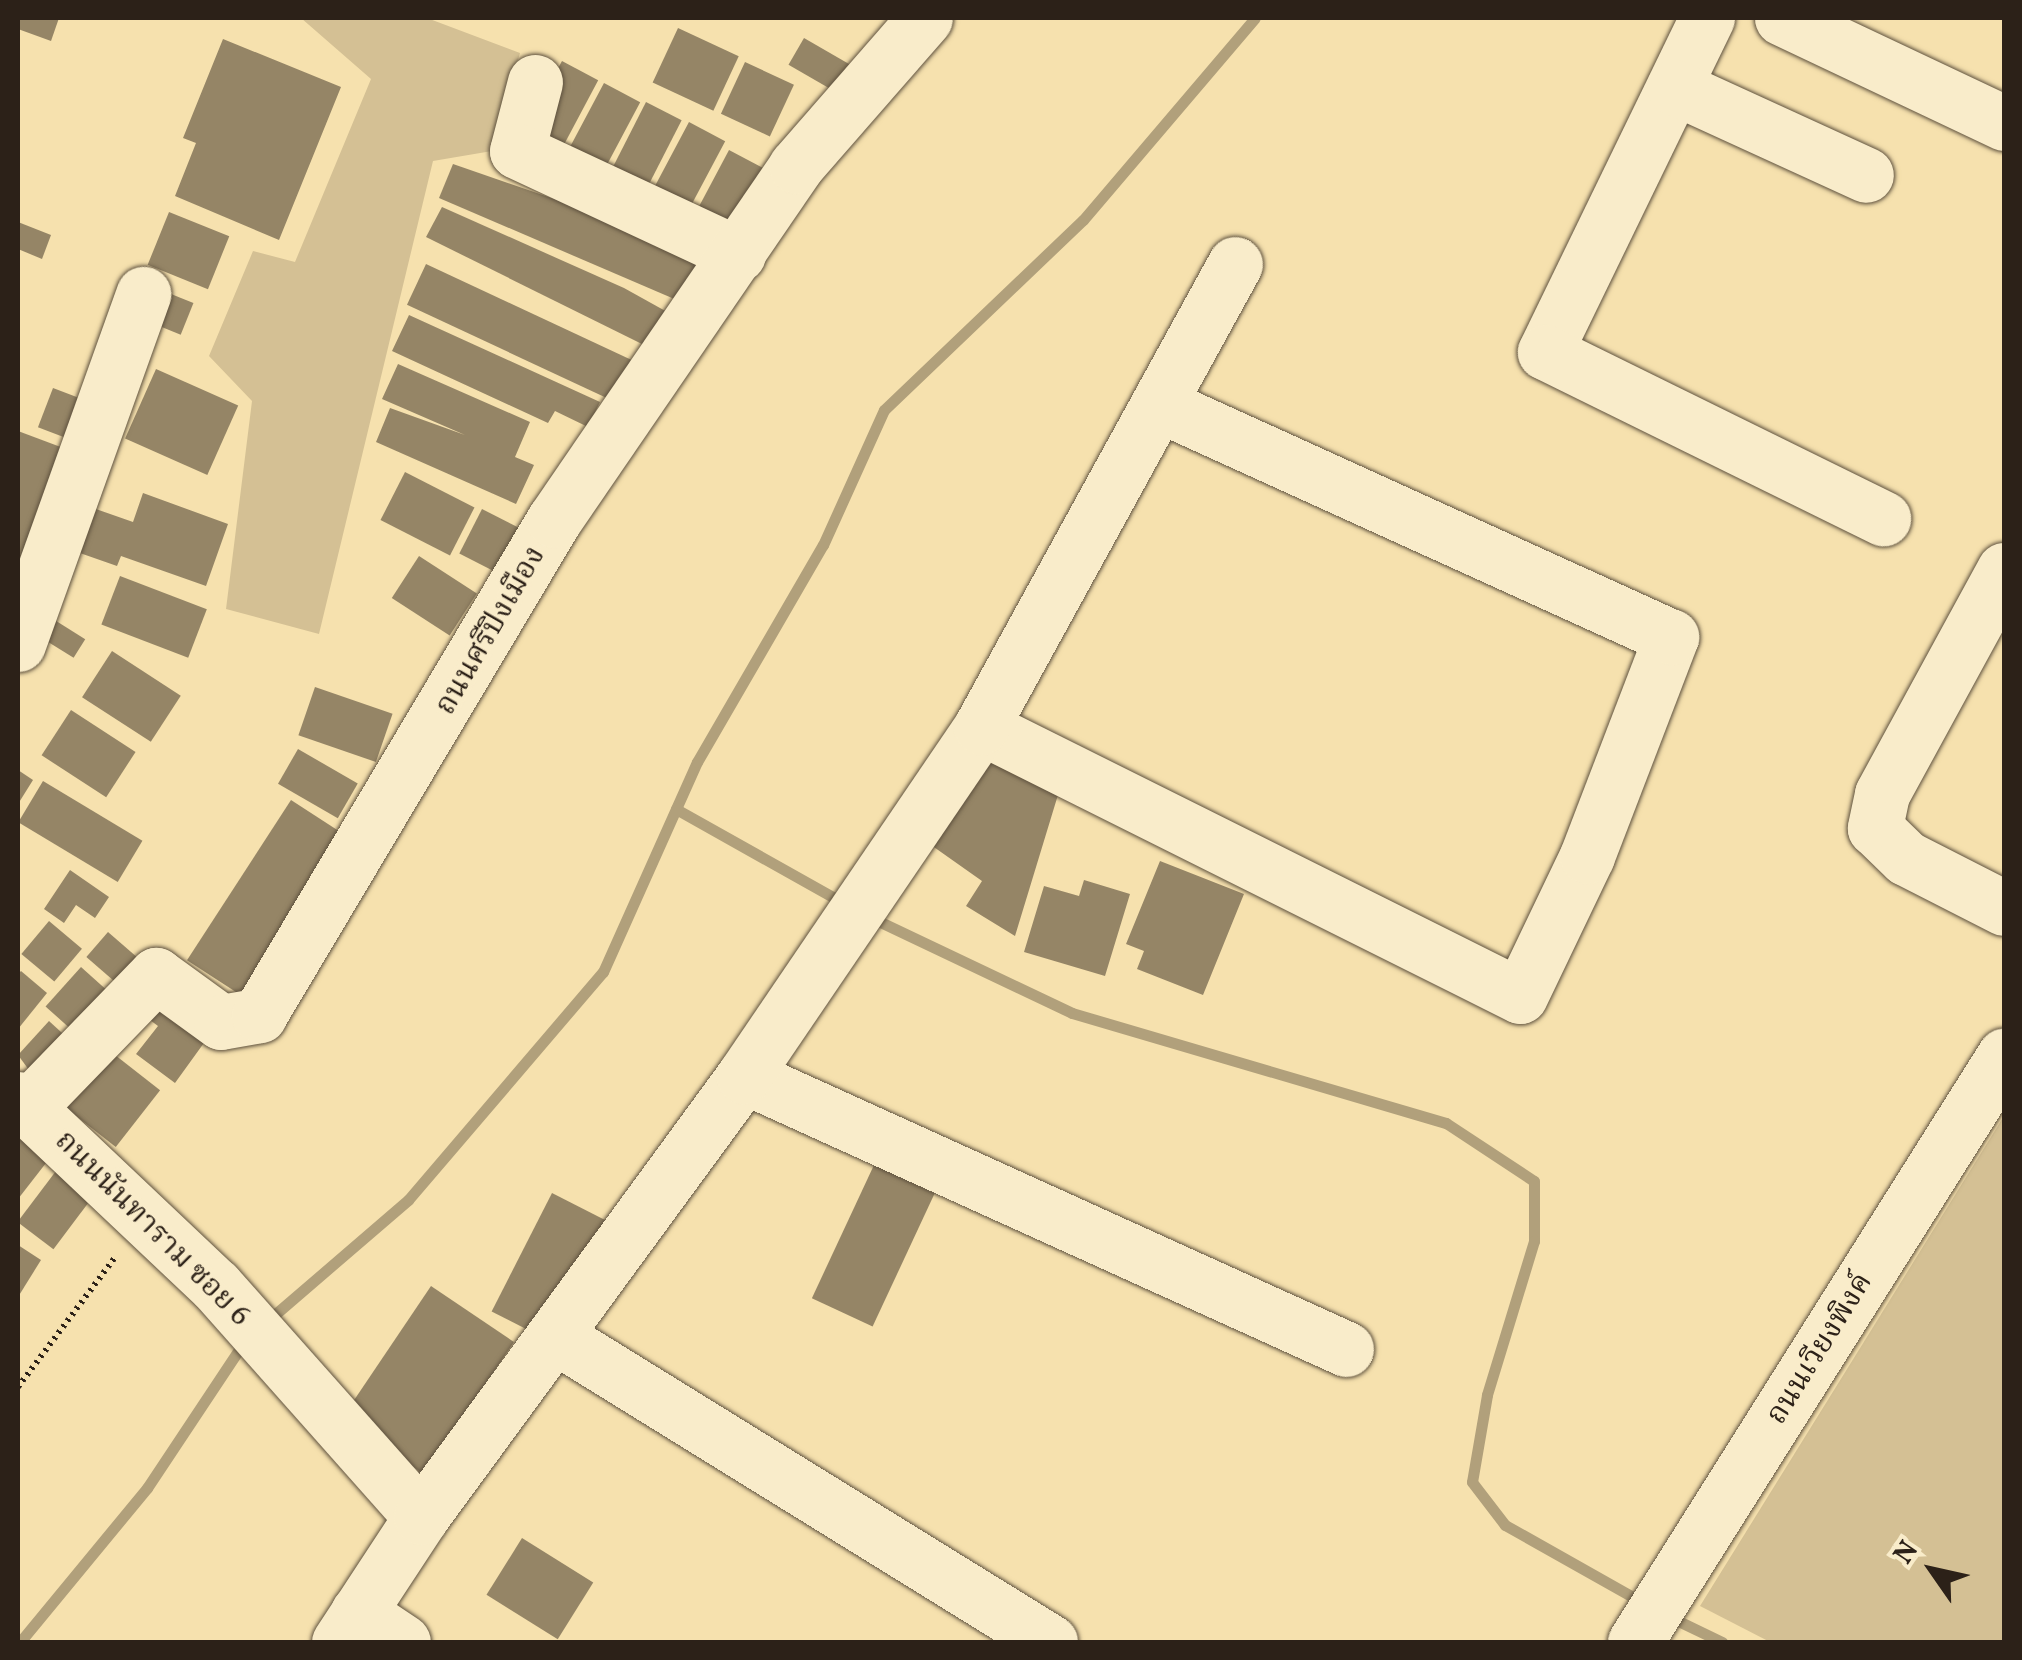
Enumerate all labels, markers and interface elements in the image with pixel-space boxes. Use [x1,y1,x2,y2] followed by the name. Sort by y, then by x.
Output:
[428,540,554,722] street label: ถนนศรีปิงเมือง
[47,1124,257,1334] street label: ถนนนันทาราม ซอย 6
[1759,1266,1881,1432] street label: ถนนเวียงพิงค์
[1882,1520,1982,1620] north arrow
[1885,1534,1929,1572] text: N

